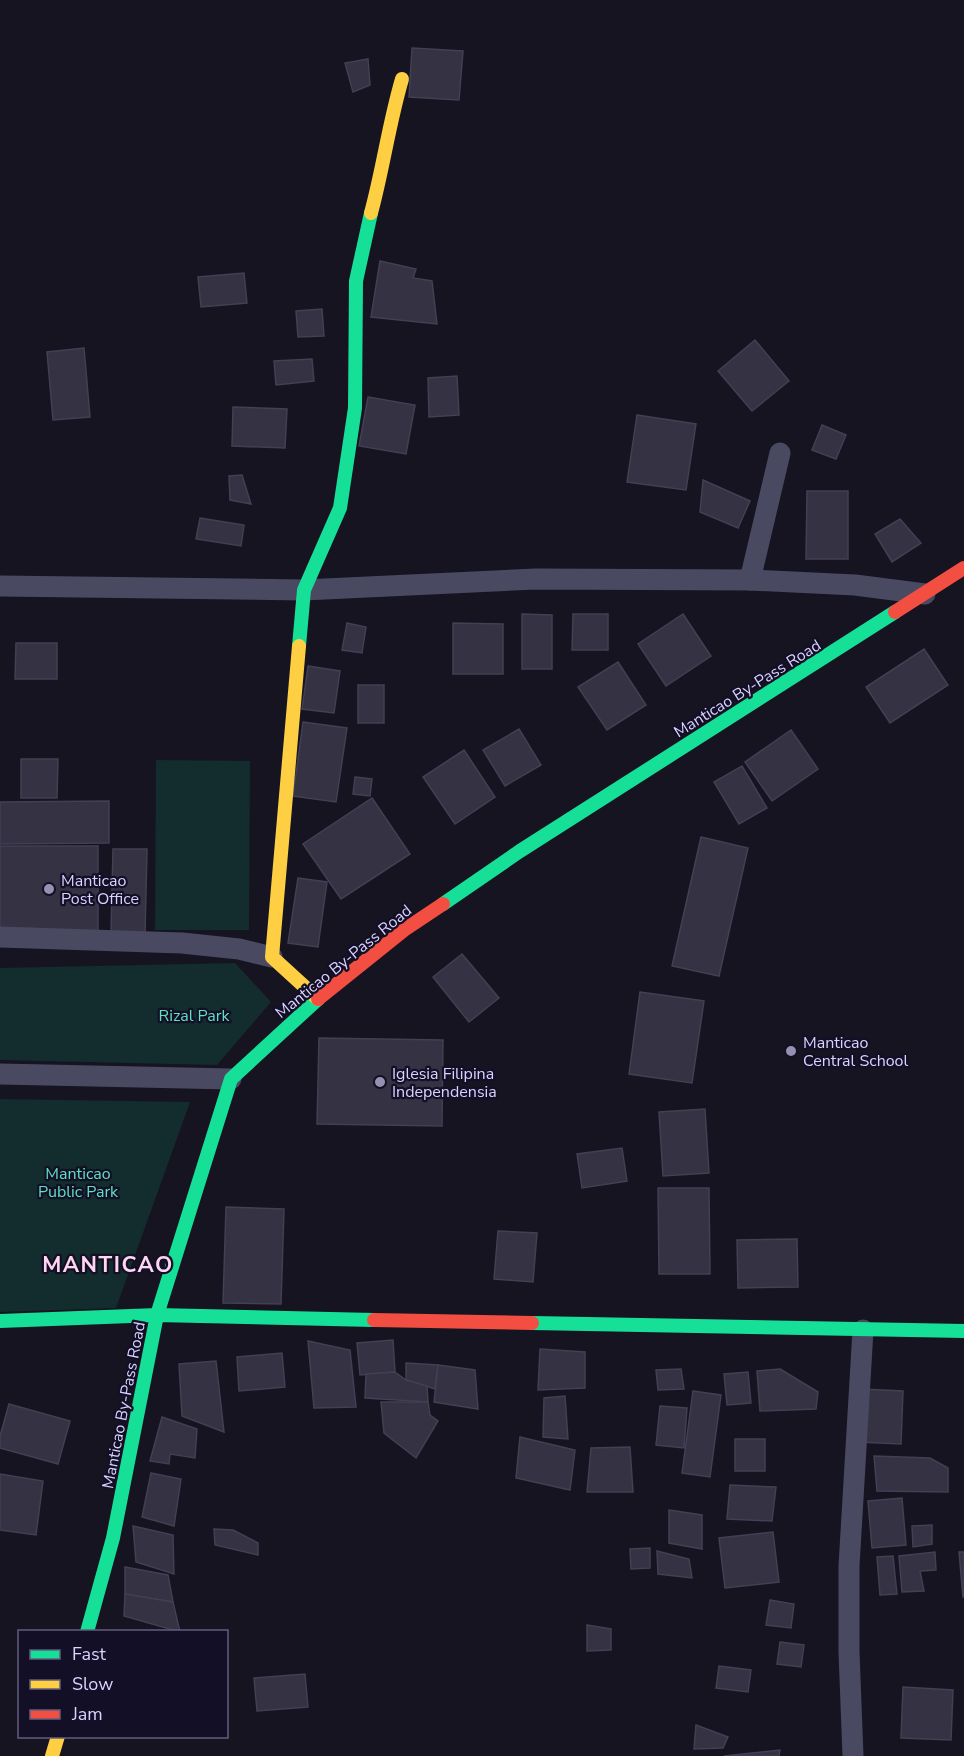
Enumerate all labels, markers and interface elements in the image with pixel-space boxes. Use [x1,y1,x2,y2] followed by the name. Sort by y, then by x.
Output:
[670,635,825,743] street label: Manticao By-Pass Road
[61,870,139,910] place label: Manticao Post Office
[42,882,56,896] marker: Manticao Post Office
[271,900,417,1024] street label: Manticao By-Pass Road
[158,1005,231,1027] park label: Rizal Park
[803,1032,909,1072] place label: Manticao Central School
[784,1044,798,1058] marker: Manticao Central School
[392,1063,497,1103] place label: Iglesia Filipina Independensia
[373,1075,387,1089] marker: Iglesia Filipina Independensia
[38,1163,119,1203] park label: Manticao Public Park
[42,1250,174,1280] district label: MANTICAO
[97,1320,151,1491] street label: Manticao By-Pass Road
[18,1630,228,1738] legend
[72,1642,107,1666] text: Fast
[72,1672,113,1696] text: Slow
[71,1702,103,1726] text: Jam

